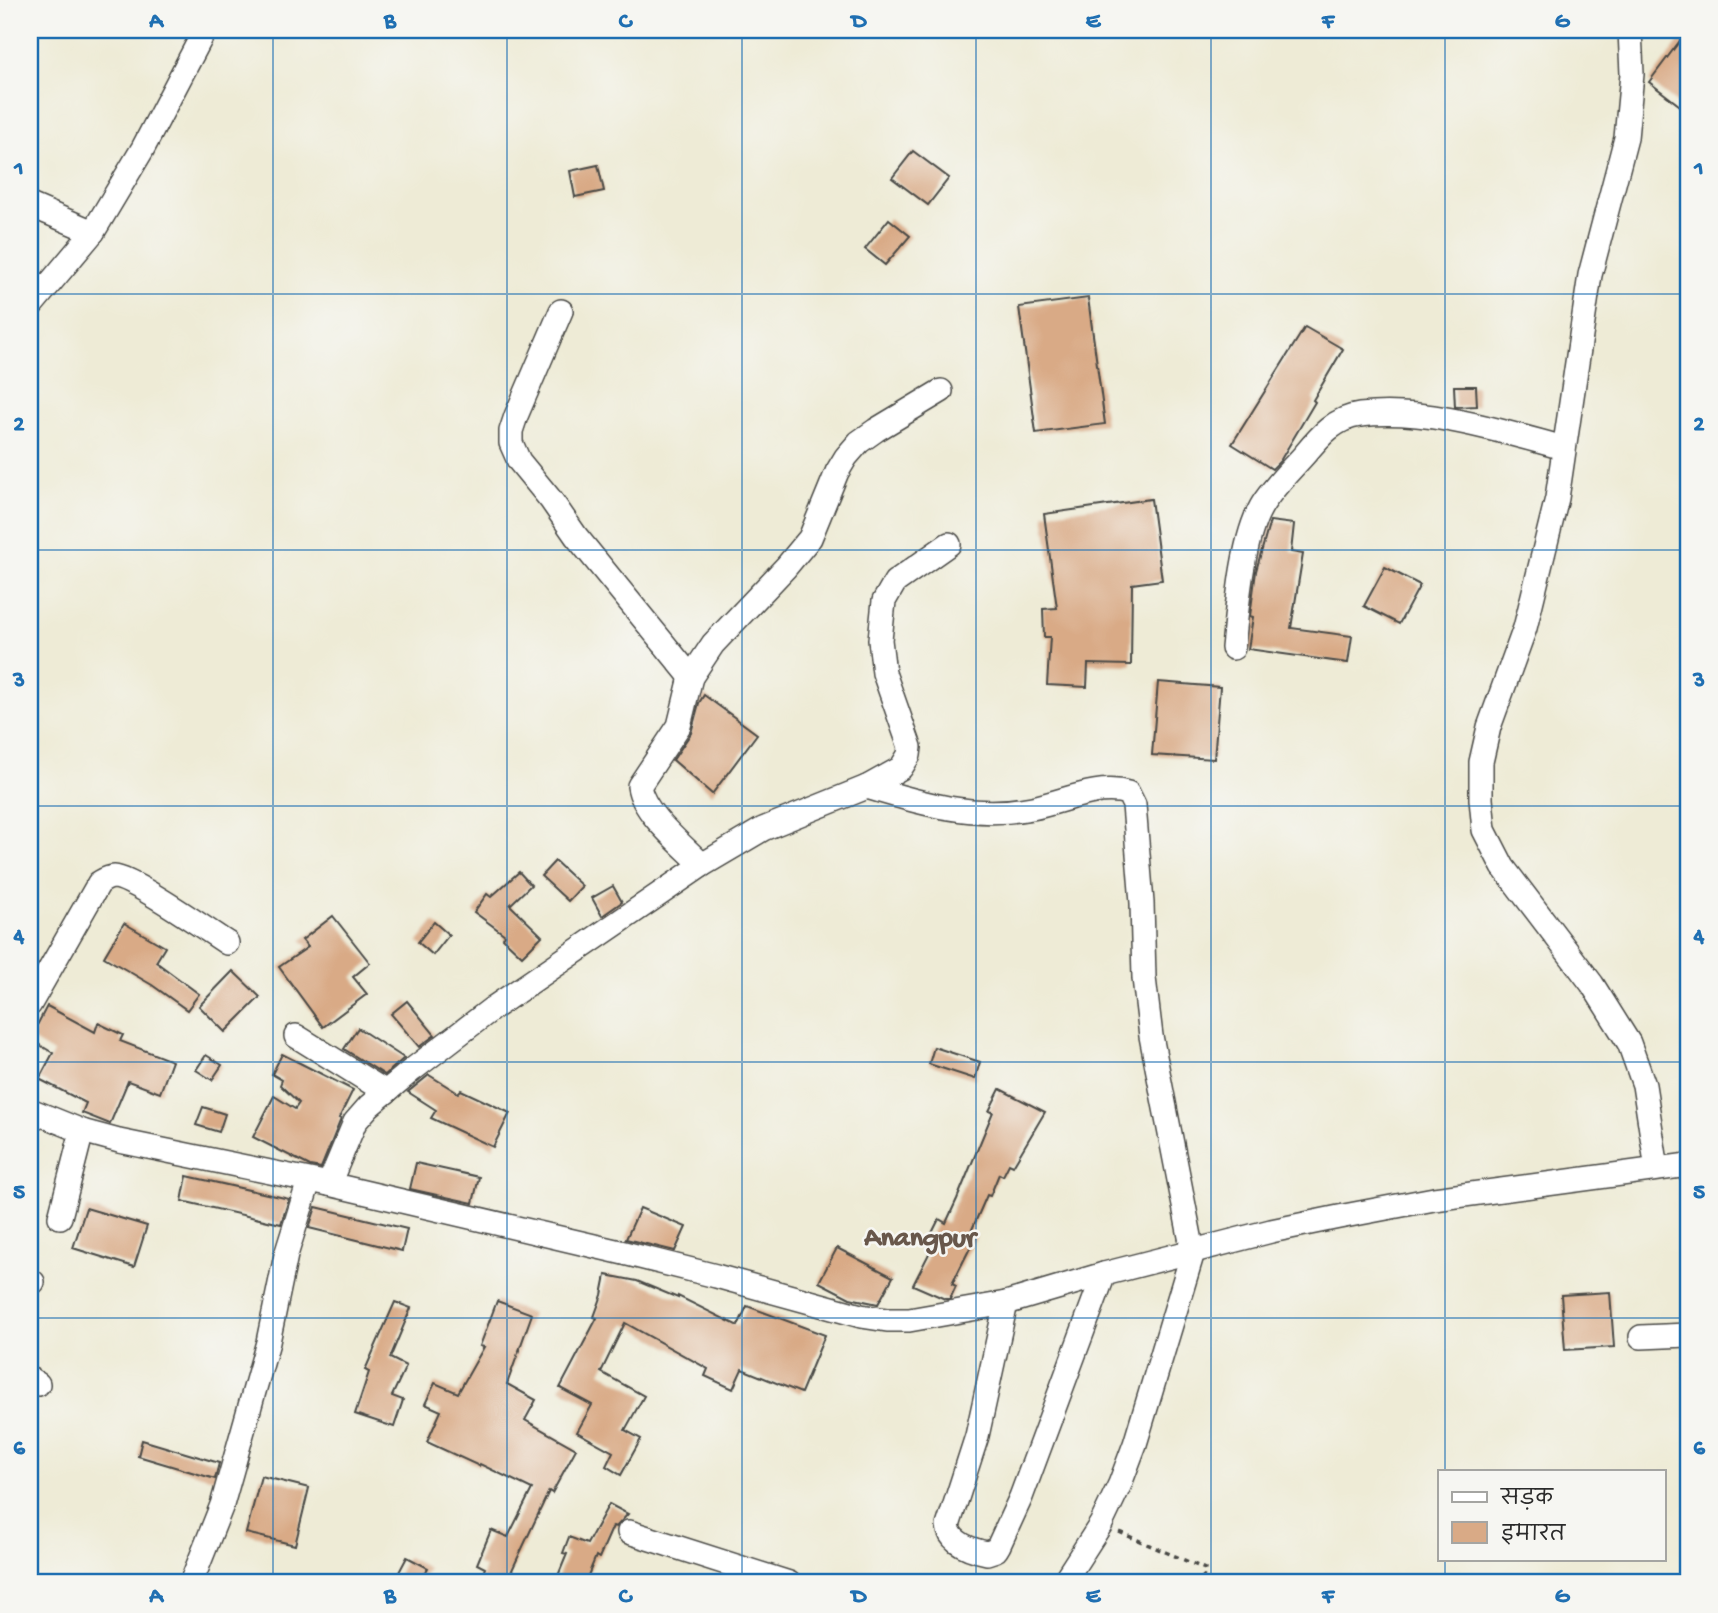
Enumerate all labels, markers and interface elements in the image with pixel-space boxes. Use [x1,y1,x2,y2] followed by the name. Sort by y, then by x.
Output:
[148,9,164,36] text: A
[383,9,397,36] text: B
[619,9,634,36] text: C
[850,9,868,36] text: D
[1086,9,1102,36] text: E
[1321,9,1336,36] text: F
[1555,9,1571,36] text: G
[13,156,24,183] text: 1
[1693,156,1704,183] text: 1
[13,412,25,439] text: 2
[1693,412,1705,439] text: 2
[12,668,25,695] text: 3
[1692,668,1705,695] text: 3
[13,924,25,951] text: 4
[1693,924,1705,951] text: 4
[13,1180,25,1207] text: 5
[1693,1180,1705,1207] text: 5
[863,1223,979,1256] district label: Anangpur
[13,1436,26,1463] text: 6
[1693,1436,1706,1463] text: 6
[1438,1470,1666,1560] legend
[1500,1488,1554,1513] text: सड़क
[1501,1523,1567,1549] text: इमारत
[148,1584,164,1611] text: A
[383,1584,397,1611] text: B
[619,1584,634,1611] text: C
[850,1584,868,1611] text: D
[1086,1584,1102,1611] text: E
[1321,1584,1336,1611] text: F
[1555,1584,1571,1611] text: G

